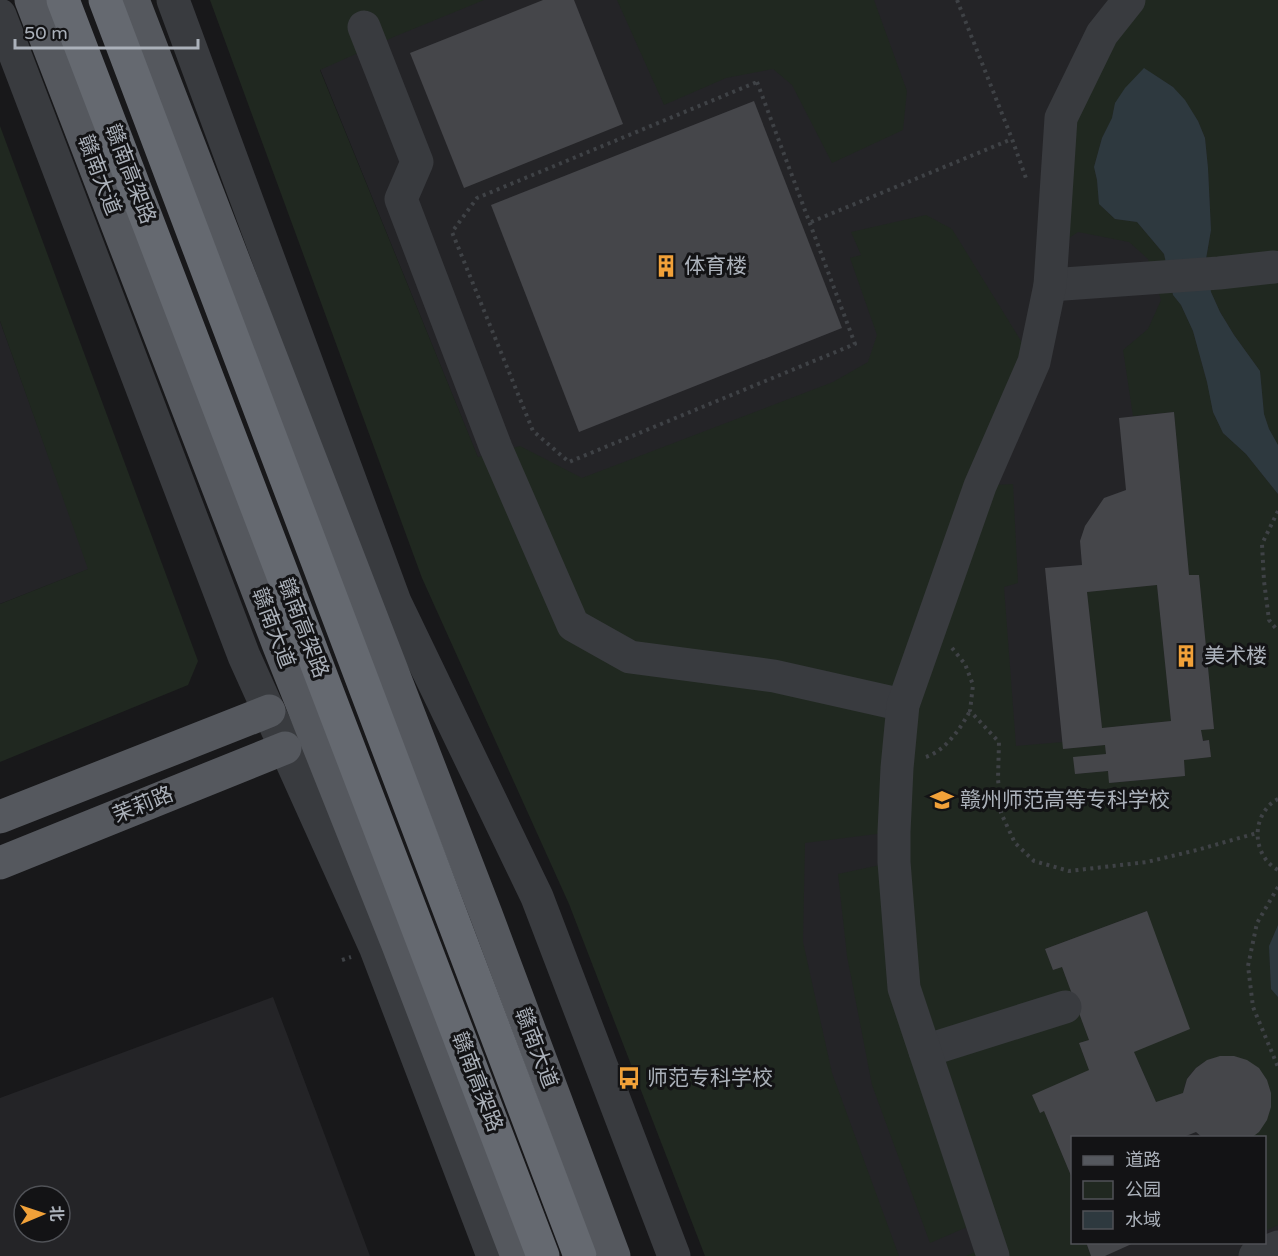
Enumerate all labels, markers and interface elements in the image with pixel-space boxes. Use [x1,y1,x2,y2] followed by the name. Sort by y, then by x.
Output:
[15,12,198,50] scale bar
[24,22,68,44] text: 50 m
[100,121,160,227] street label: 赣南高架路
[72,131,126,219] street label: 赣南大道
[653,253,679,279] building icon: 体育楼
[684,254,747,279] place label: 体育楼
[273,575,333,681] street label: 赣南高架路
[246,584,300,672] street label: 赣南大道
[1173,643,1199,669] building icon: 美术楼
[1204,644,1267,669] place label: 美术楼
[109,782,177,828] street label: 茉莉路
[929,787,955,813] school or university icon: 赣州师范高等专科学校
[960,788,1170,813] place label: 赣州师范高等专科学校
[509,1004,563,1092] street label: 赣南大道
[447,1029,507,1135] street label: 赣南高架路
[616,1065,642,1091] bus stop icon: 师范专科学校
[647,1066,773,1091] place label: 师范专科学校
[1071,1136,1266,1244] legend
[1125,1149,1161,1171] text: 道路
[1125,1179,1161,1201] text: 公园
[12,1184,72,1244] north arrow
[46,1205,66,1222] text: 北
[1125,1209,1161,1231] text: 水域

